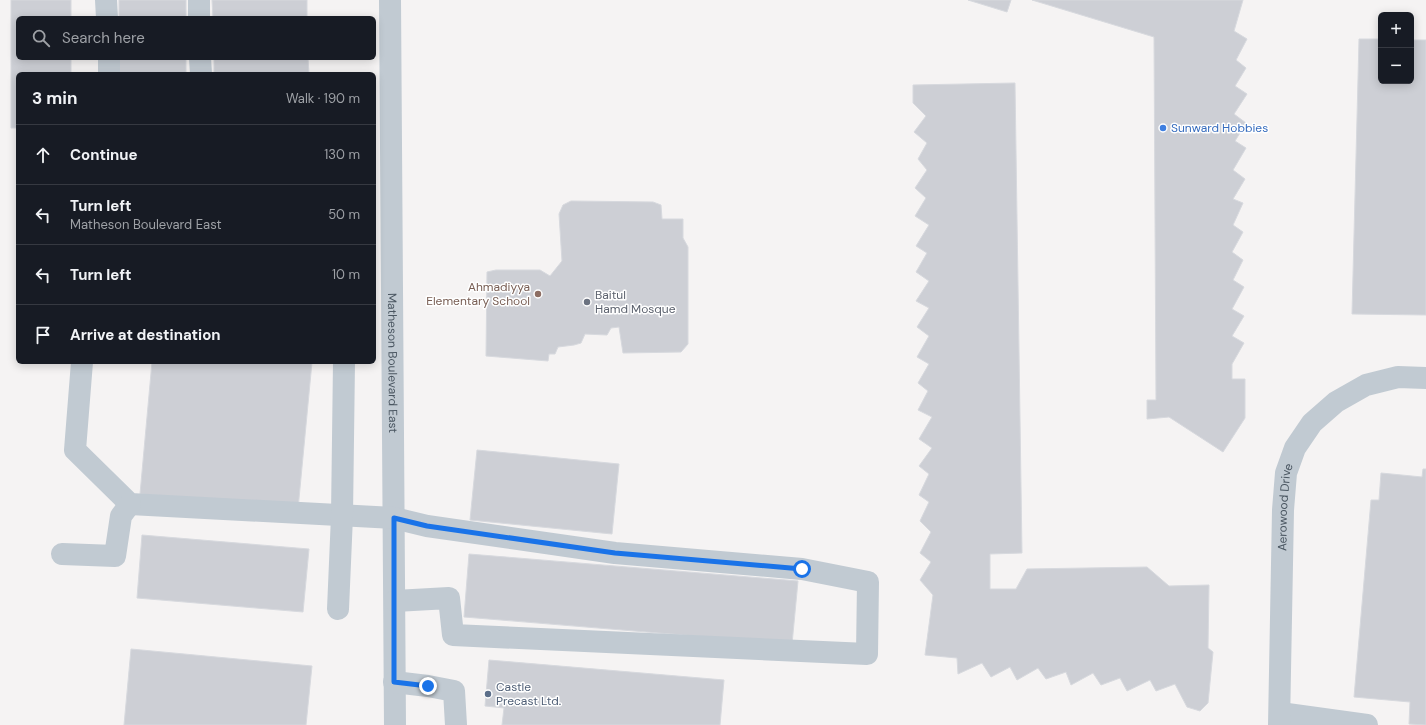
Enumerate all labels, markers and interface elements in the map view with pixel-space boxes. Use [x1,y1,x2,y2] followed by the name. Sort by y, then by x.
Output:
[1378,12,1414,84] map controls
[1378,12,1414,48] button: +
[16,16,376,60] search box
[30,27,52,49] icon: search
[62,28,145,48] text: Search here
[1378,48,1414,84] button: −
[32,87,77,109] text: 3 min
[286,90,360,107] text: Walk · 190 m
[1171,120,1268,136] place label: Sunward Hobbies
[1158,123,1168,133] marker: Sunward Hobbies
[32,144,54,166] icon: ahead
[70,145,138,165] text: Continue
[324,146,360,163] text: 130 m
[70,196,131,216] text: Turn left
[32,204,54,226] icon: left
[328,206,360,223] text: 50 m
[70,216,221,233] text: Matheson Boulevard East
[32,264,54,286] icon: left
[70,265,131,285] text: Turn left
[332,266,360,283] text: 10 m
[426,279,530,309] place label: Ahmadiyya Elementary School
[595,287,676,317] place label: Baitul Hamd Mosque
[533,289,543,299] marker: Ahmadiyya Elementary School
[384,293,401,433] street label: Matheson Boulevard East
[582,297,592,307] marker: Baitul Hamd Mosque
[32,324,54,346] icon: arrive
[70,325,221,345] text: Arrive at destination
[1274,461,1297,551] street label: Aerowood Drive
[793,560,811,578] route start
[419,677,437,695] route end
[496,679,561,709] place label: Castle Precast Ltd.
[483,689,493,699] marker: Castle Precast Ltd.

